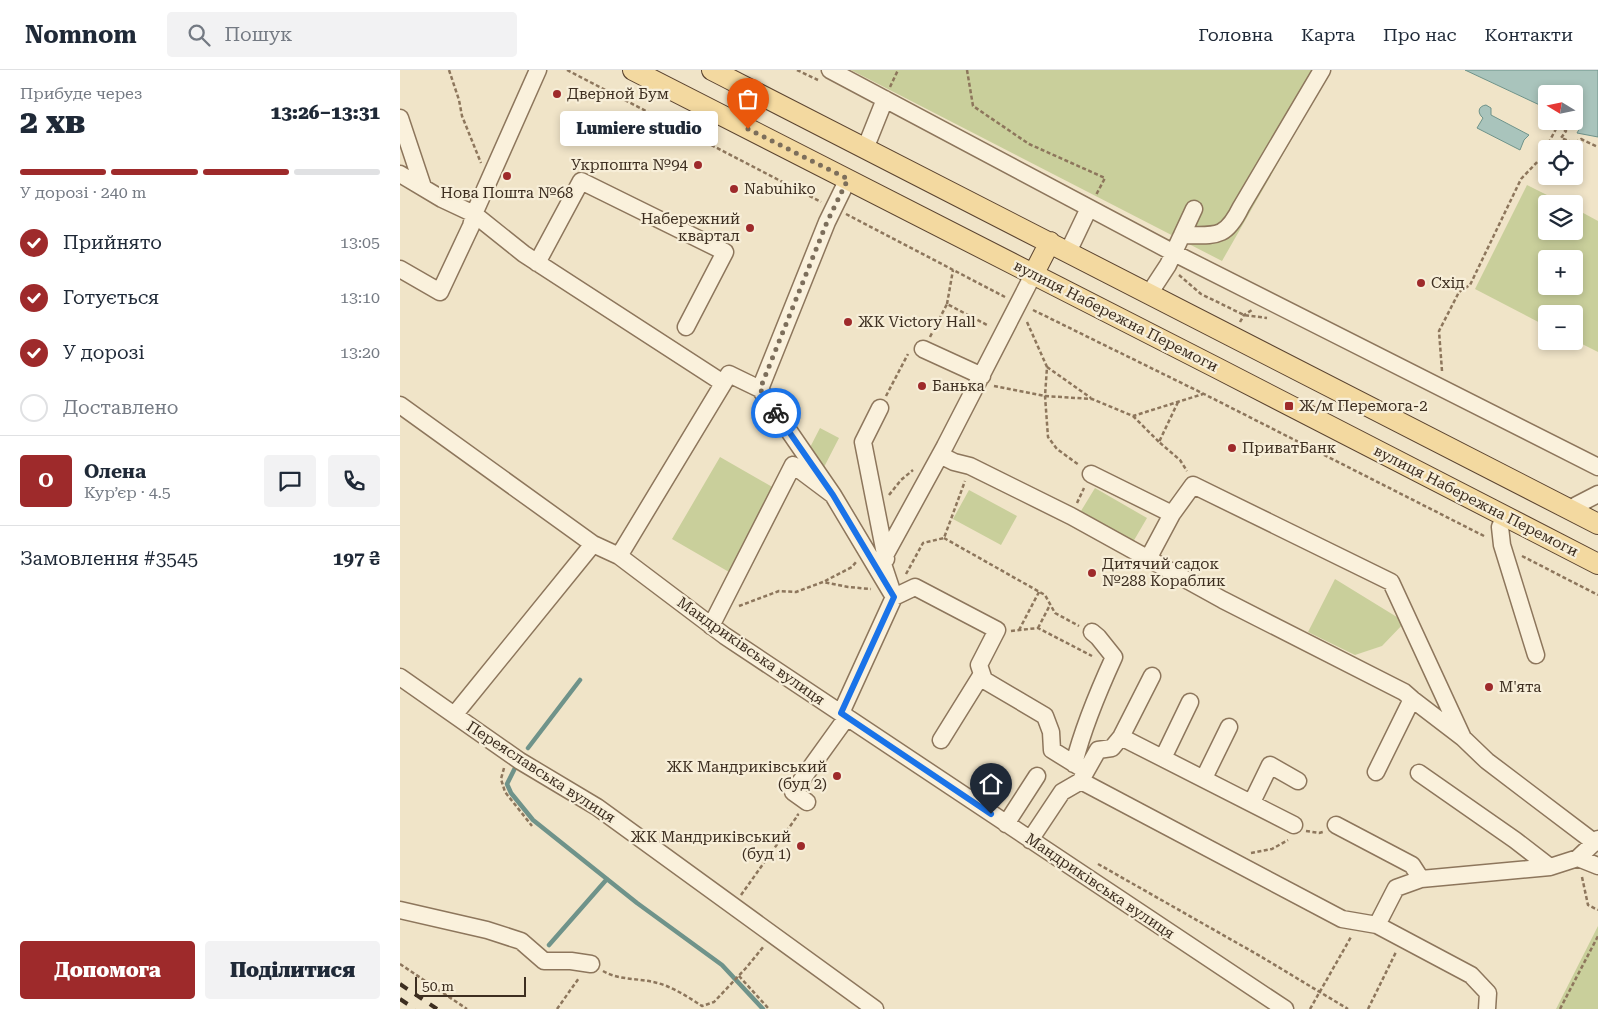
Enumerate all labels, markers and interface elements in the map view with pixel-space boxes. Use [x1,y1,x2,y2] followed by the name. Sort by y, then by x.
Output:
[167,12,517,57] search box
[25,21,137,49] text: Nomnom
[185,21,213,49] icon: search
[225,23,292,46] text: Пошук
[1198,24,1273,45] text: Головна
[1301,24,1355,45] text: Карта
[1383,24,1456,45] text: Про нас
[1484,24,1573,45] text: Контакти
[727,78,769,129] pin
[20,84,142,103] text: Прибуде через
[567,85,669,103] place label: Дверной Бум
[734,85,762,113] icon: bag
[1538,85,1582,130] north arrow
[1538,85,1583,350] map controls
[551,88,563,100] marker: Дверной Бум
[271,101,380,124] text: 13:26–13:31
[20,103,85,141] text: 2 хв
[560,112,718,146] callout: Lumiere studio
[576,119,702,138] text: Lumiere studio
[1538,140,1583,185] button: locate
[571,156,689,174] place label: Укрпошта №94
[692,159,704,171] marker: Укрпошта №94
[501,170,513,182] marker: Нова Пошта №68
[744,180,816,198] place label: Nabuhiko
[20,183,146,202] text: У дорозі · 240 m
[728,183,740,195] marker: Nabuhiko
[441,184,573,202] place label: Нова Пошта №68
[1538,195,1583,240] button: layers
[641,210,740,245] place label: Набережний квартал
[744,222,756,234] marker: Набережний квартал
[20,229,48,257] icon: check
[63,231,162,254] text: Прийнято
[340,233,380,252] text: 13:05
[1538,250,1583,295] button: +
[1011,256,1221,376] street label: вулиця Набережна Перемоги
[1431,274,1465,292] place label: Схід
[1415,277,1427,289] marker: Схід
[20,284,48,312] icon: check
[63,286,159,309] text: Готується
[340,288,380,307] text: 13:10
[1538,305,1583,350] button: −
[858,313,976,331] place label: ЖК Victory Hall
[842,316,854,328] marker: ЖК Victory Hall
[20,339,48,367] icon: check
[63,341,145,364] text: У дорозі
[340,343,380,362] text: 13:20
[932,377,985,395] place label: Банька
[916,380,928,392] marker: Банька
[751,388,801,438] courier
[63,396,179,419] text: Доставлено
[1299,397,1428,415] place label: Ж/м Перемога-2
[762,399,790,427] icon: bike
[1283,400,1295,412] marker: Ж/м Перемога-2
[1242,439,1337,457] place label: ПриватБанк
[1371,441,1581,561] street label: вулиця Набережна Перемоги
[1226,442,1238,454] marker: ПриватБанк
[264,455,316,507] button: chat
[328,455,380,507] button: phone
[84,460,146,483] text: Олена
[38,469,54,492] text: О
[84,483,171,502] text: Кур’єр · 4.5
[20,547,198,570] text: Замовлення #3545
[333,547,380,570] text: 197 ₴
[1102,555,1226,590] place label: Дитячий садок №288 Кораблик
[1086,567,1098,579] marker: Дитячий садок №288 Кораблик
[674,593,828,709] street label: Мандриківська вулиця
[1499,678,1541,696] place label: М'ята
[1483,681,1495,693] marker: М'ята
[463,717,619,827] street label: Переяславська вулиця
[667,758,827,793] place label: ЖК Мандриківський (буд 2)
[970,763,1012,814] pin
[831,770,843,782] marker: ЖК Мандриківський (буд 2)
[977,770,1005,798] icon: home
[631,828,791,863] place label: ЖК Мандриківський (буд 1)
[1022,829,1178,943] street label: Мандриківська вулиця
[795,840,807,852] marker: ЖК Мандриківський (буд 1)
[20,941,195,999] button: Допомога
[205,941,380,999] button: Поділитися
[415,974,526,997] scale bar
[422,978,454,994] text: 50 m

